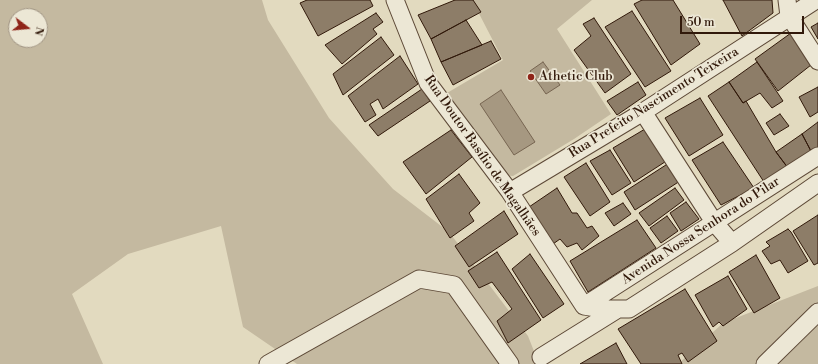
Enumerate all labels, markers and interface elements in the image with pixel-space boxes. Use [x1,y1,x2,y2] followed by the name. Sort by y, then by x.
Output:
[8,8,48,48] north arrow
[682,8,806,34] scale bar
[687,15,715,30] text: 50 m
[31,25,47,37] text: N
[566,44,742,162] street label: Rua Prefeito Nascimento Teixeira
[539,69,613,85] place label: Athetic Club
[526,72,536,82] marker: Athetic Club
[420,73,544,239] street label: Rua Doutor Basílio de Magalhães
[619,174,783,288] street label: Avenida Nossa Senhora do Pilar

